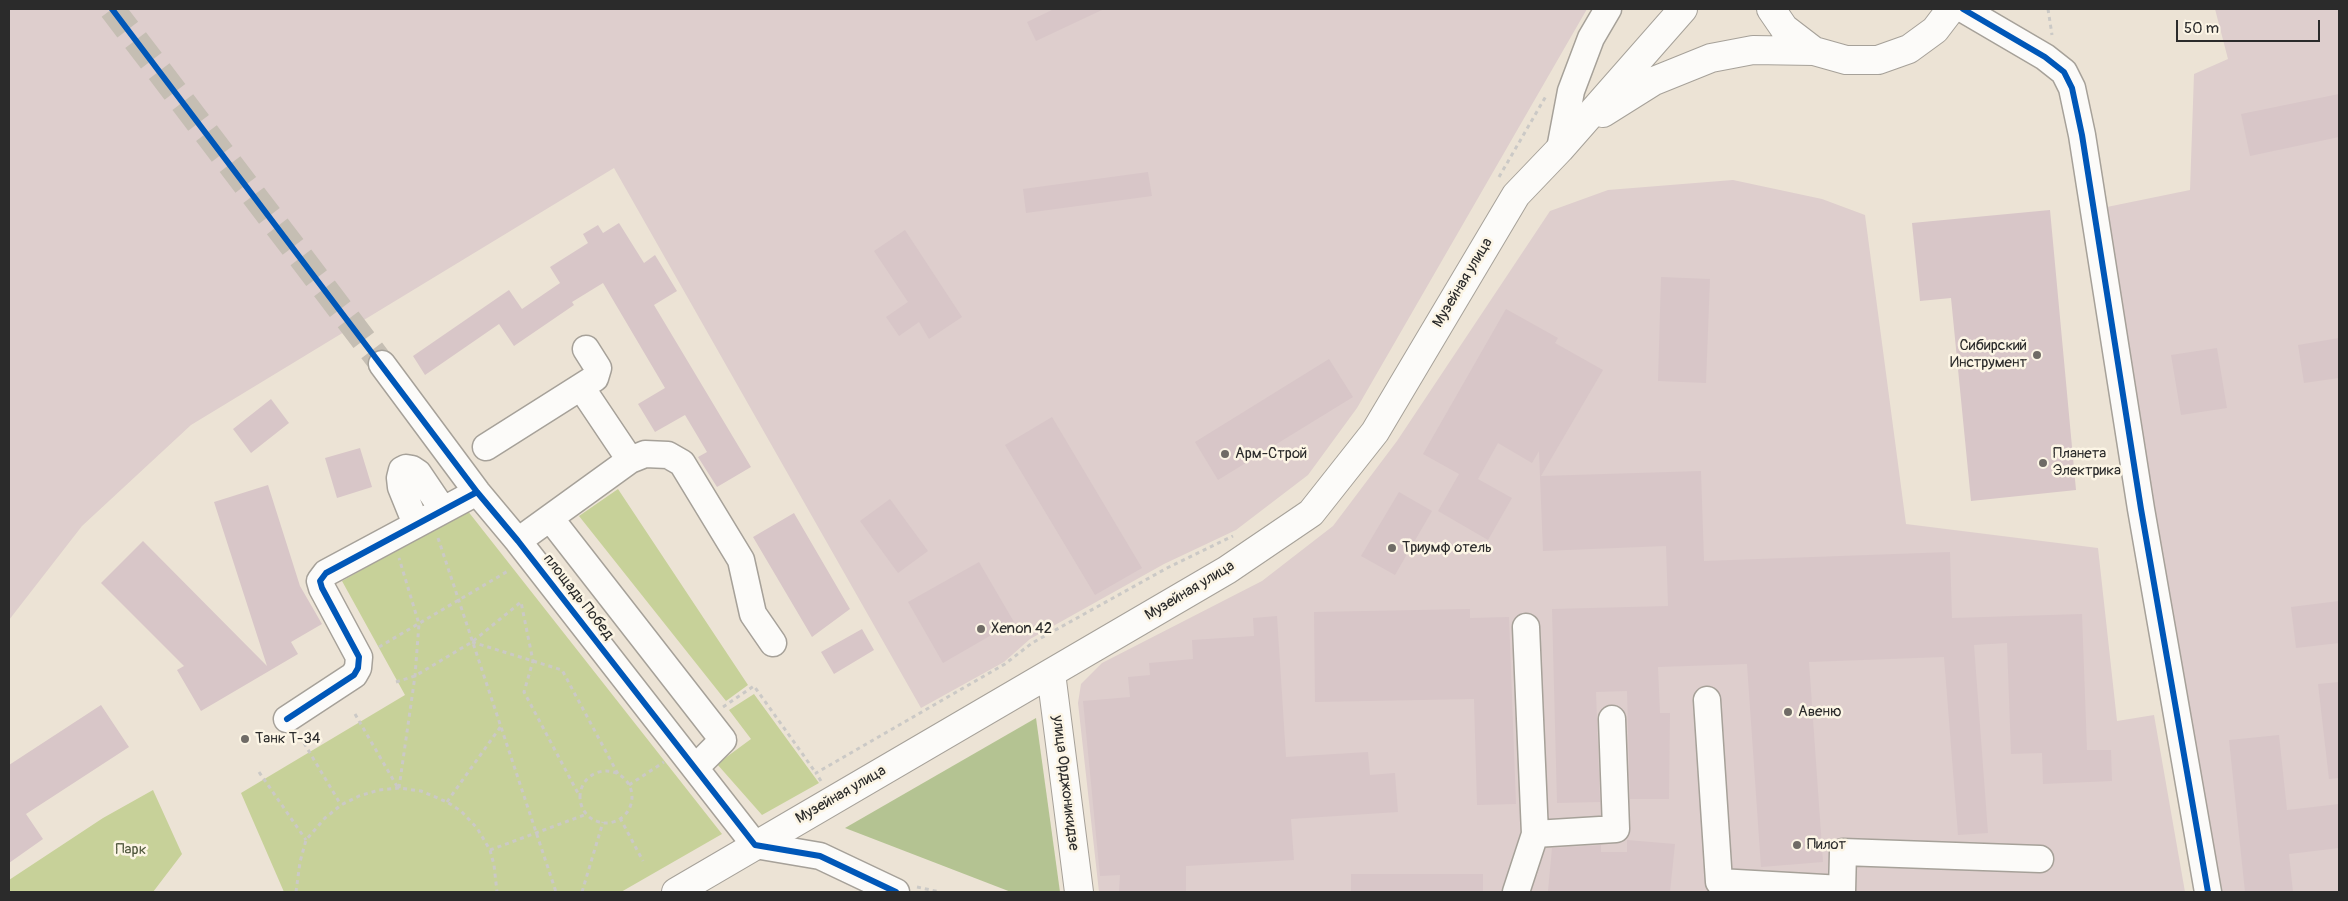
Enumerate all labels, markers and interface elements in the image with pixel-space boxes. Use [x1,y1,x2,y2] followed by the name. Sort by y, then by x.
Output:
[2178,10,2322,42] scale bar
[2184,19,2219,38] text: 50 m
[1429,235,1497,331] street label: Музейная улица
[1950,337,2027,372] place label: Сибирский Инструмент
[2031,349,2043,361] marker: Сибирский Инструмент
[1235,445,1307,463] place label: Арм-Строй
[2053,445,2121,480] place label: Планета Электрика
[1219,448,1231,460] marker: Арм-Строй
[2037,457,2049,469] marker: Планета Электрика
[1402,539,1492,557] place label: Триумф отель
[1386,542,1398,554] marker: Триумф отель
[539,551,617,643] street label: площадь Побед
[1142,557,1238,625] street label: Музейная улица
[991,620,1052,638] place label: Xenon 42
[975,623,987,635] marker: Xenon 42
[1798,703,1842,721] place label: Авеню
[1782,706,1794,718] marker: Авеню
[1048,714,1082,852] street label: улица Орджоникидзе
[255,730,321,748] place label: Танк Т-34
[239,733,251,745] marker: Танк Т-34
[793,762,889,828] street label: Музейная улица
[1807,836,1846,854] place label: Пилот
[1791,839,1803,851] marker: Пилот
[116,841,146,859] park label: Парк

